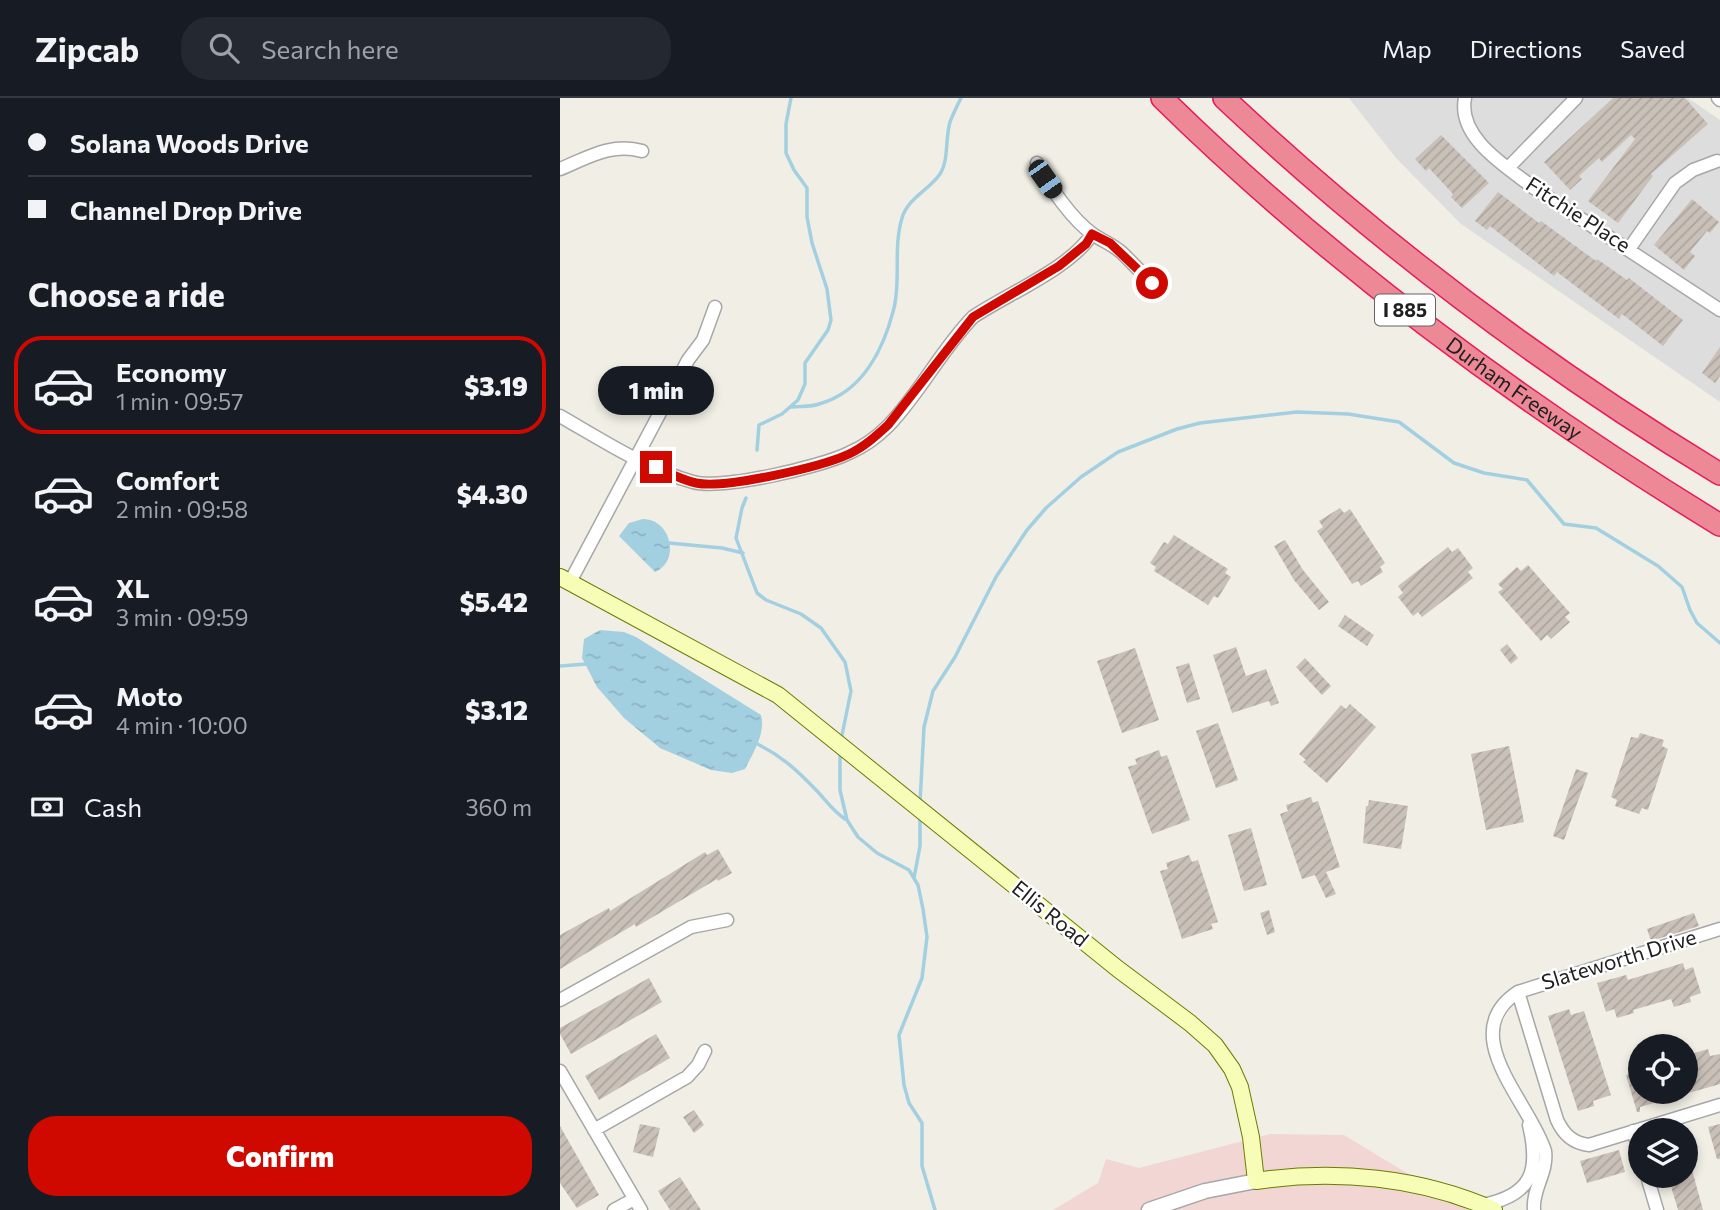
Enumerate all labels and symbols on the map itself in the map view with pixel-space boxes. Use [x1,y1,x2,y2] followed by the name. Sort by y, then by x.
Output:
[1025,156,1066,202] car
[1522,171,1636,257] street label: Fitchie Place
[1136,267,1168,299] route start
[1375,294,1435,326] road number: I 885
[1442,331,1588,444] street label: Durham Freeway
[598,366,714,414] callout: 1 min
[640,451,672,483] route end
[1008,874,1094,951] street label: Ellis Road
[1538,923,1699,994] street label: Slateworth Drive

